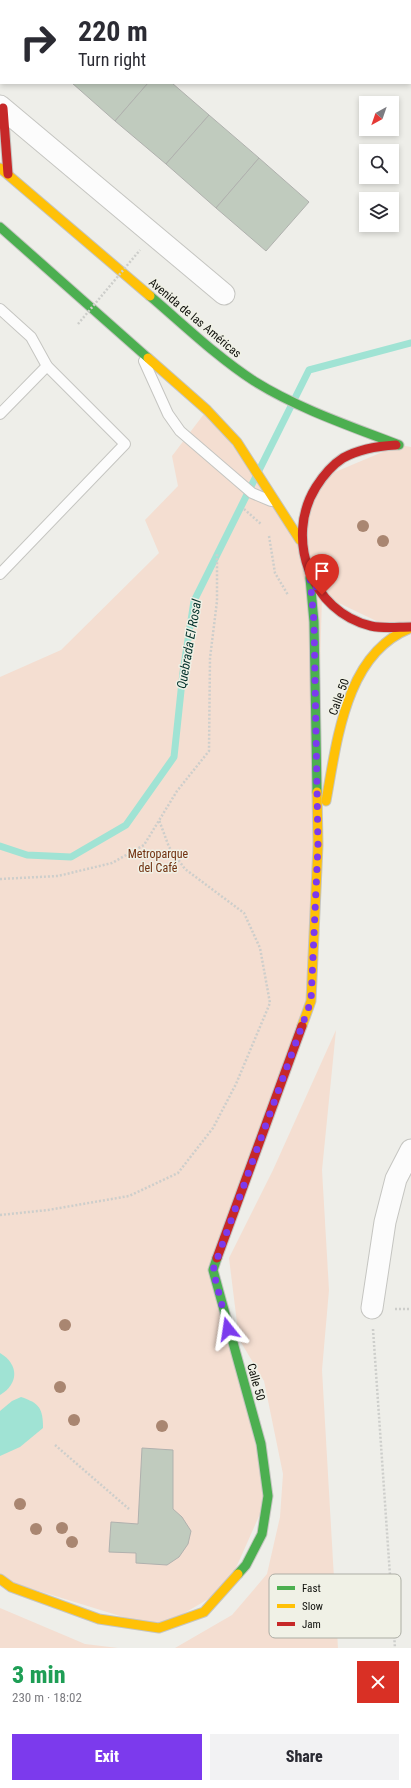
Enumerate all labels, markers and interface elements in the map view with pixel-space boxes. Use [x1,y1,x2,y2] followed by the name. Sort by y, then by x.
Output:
[78,15,148,48] text: 220 m
[12,16,64,68] icon: right
[78,49,146,70] text: Turn right
[359,96,399,136] north arrow
[359,96,399,232] map controls
[359,144,399,184] button: search
[359,192,399,232] button: layers
[146,275,244,361] street label: Avenida de las Américas
[305,554,339,595] pin
[311,560,333,582] icon: arrive
[174,597,204,690] water label: Quebrada El Rosal
[326,677,352,717] street label: Calle 50
[128,847,189,875] park label: Metroparque del Café
[207,1308,249,1350] position arrow
[244,1362,268,1402] street label: Calle 50
[269,1574,401,1638] legend
[302,1582,321,1595] text: Fast
[302,1600,323,1613] text: Slow
[302,1618,321,1631] text: Jam
[12,1661,66,1689] text: 3 min
[357,1661,399,1703] button: close
[12,1690,82,1705] text: 230 m · 18:02
[12,1734,202,1780] button: Exit
[210,1734,399,1780] button: Share

